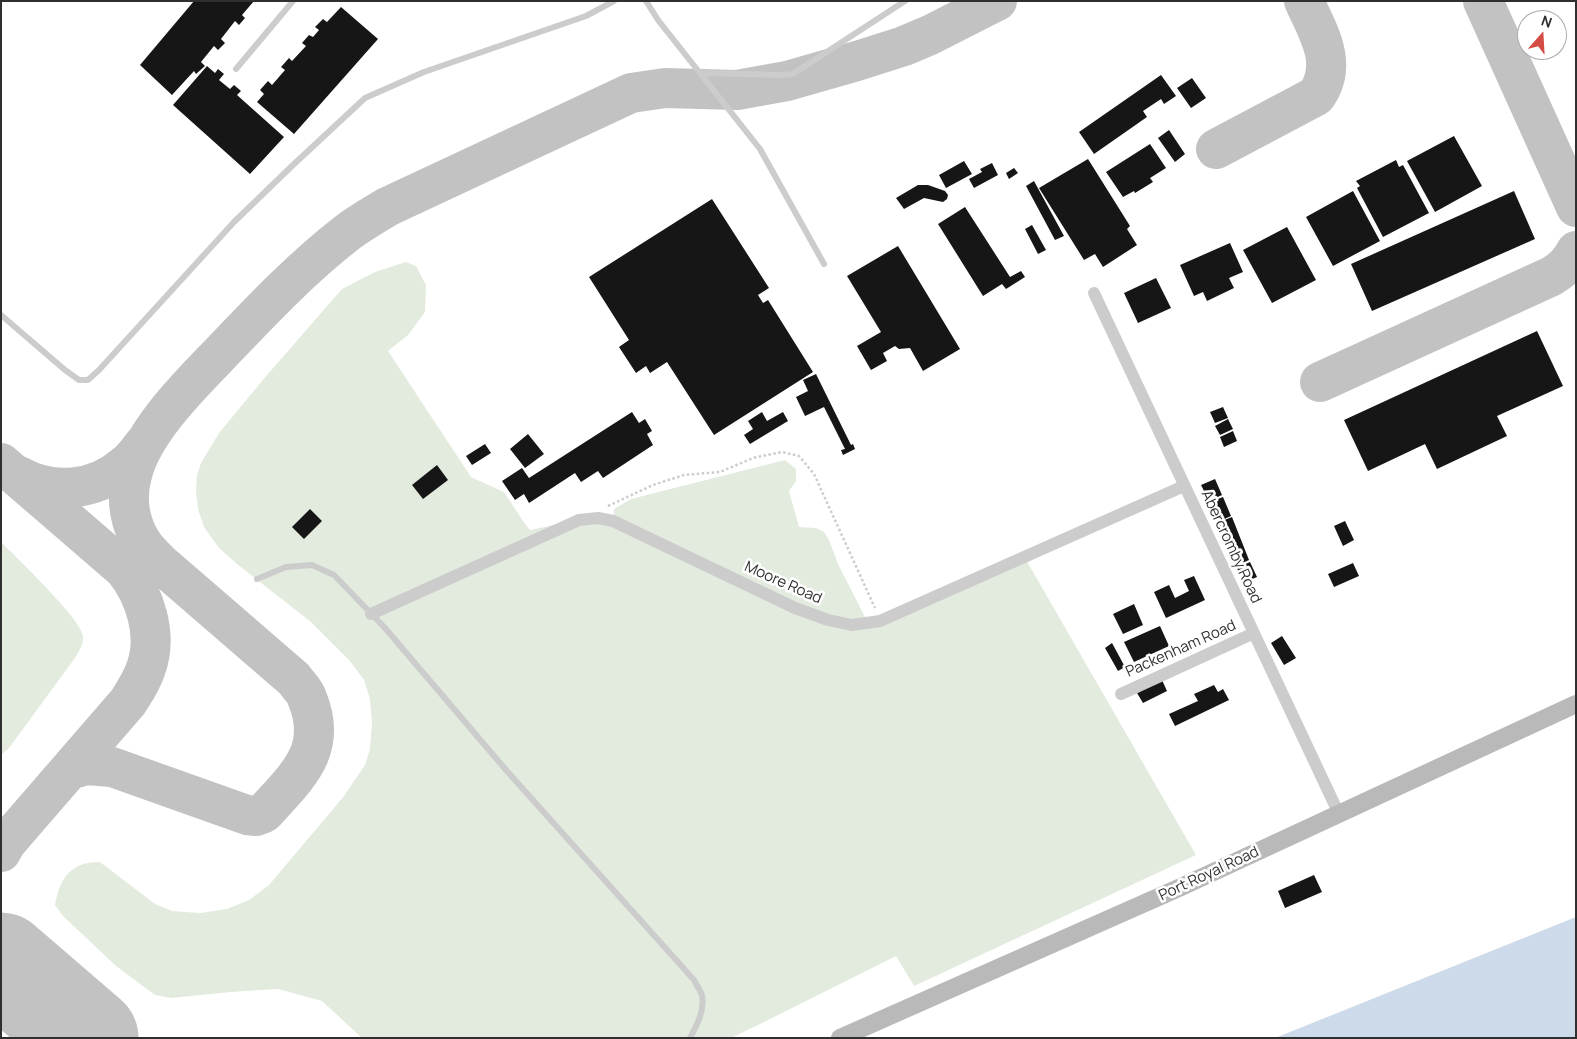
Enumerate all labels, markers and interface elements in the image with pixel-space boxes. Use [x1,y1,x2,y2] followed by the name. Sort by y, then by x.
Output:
[1517,10,1567,60] north arrow
[1539,11,1555,32] text: N
[1197,488,1265,606] street label: Abercromby Road
[741,558,825,608] street label: Moore Road
[1123,617,1239,681] street label: Packenham Road
[1156,843,1262,905] street label: Port Royal Road

